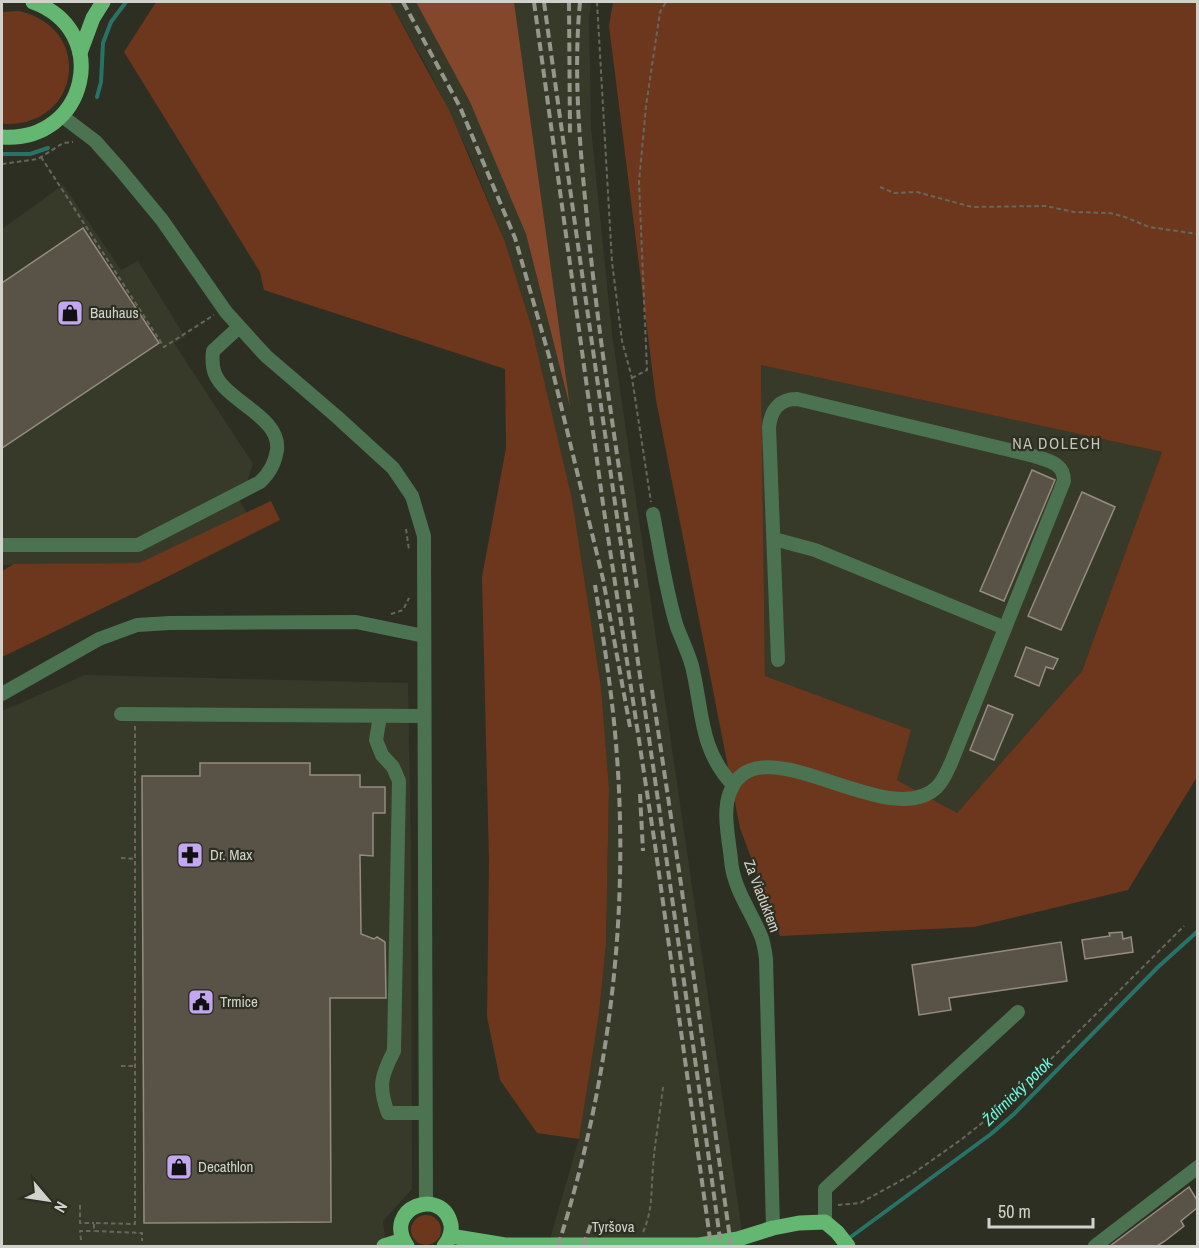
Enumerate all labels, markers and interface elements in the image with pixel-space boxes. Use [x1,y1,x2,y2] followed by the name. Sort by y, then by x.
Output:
[55,298,85,328] shop icon: Bauhaus
[90,302,139,323] place label: Bauhaus
[1012,432,1102,454] district label: NA DOLECH
[175,840,205,870] pharmacy icon: Dr. Max
[210,844,253,865] place label: Dr. Max
[739,856,786,935] street label: Za Viaduktem
[186,987,216,1017] public building icon: Trmice
[220,991,258,1012] place label: Trmice
[976,1052,1057,1131] water label: Ždírnický potok
[164,1152,194,1182] shop icon: Decathlon
[198,1156,253,1177] place label: Decathlon
[18,1170,78,1230] north arrow
[989,1191,1092,1229] scale bar
[49,1198,73,1217] text: N
[998,1199,1031,1224] text: 50 m
[591,1216,635,1237] street label: Tyršova

